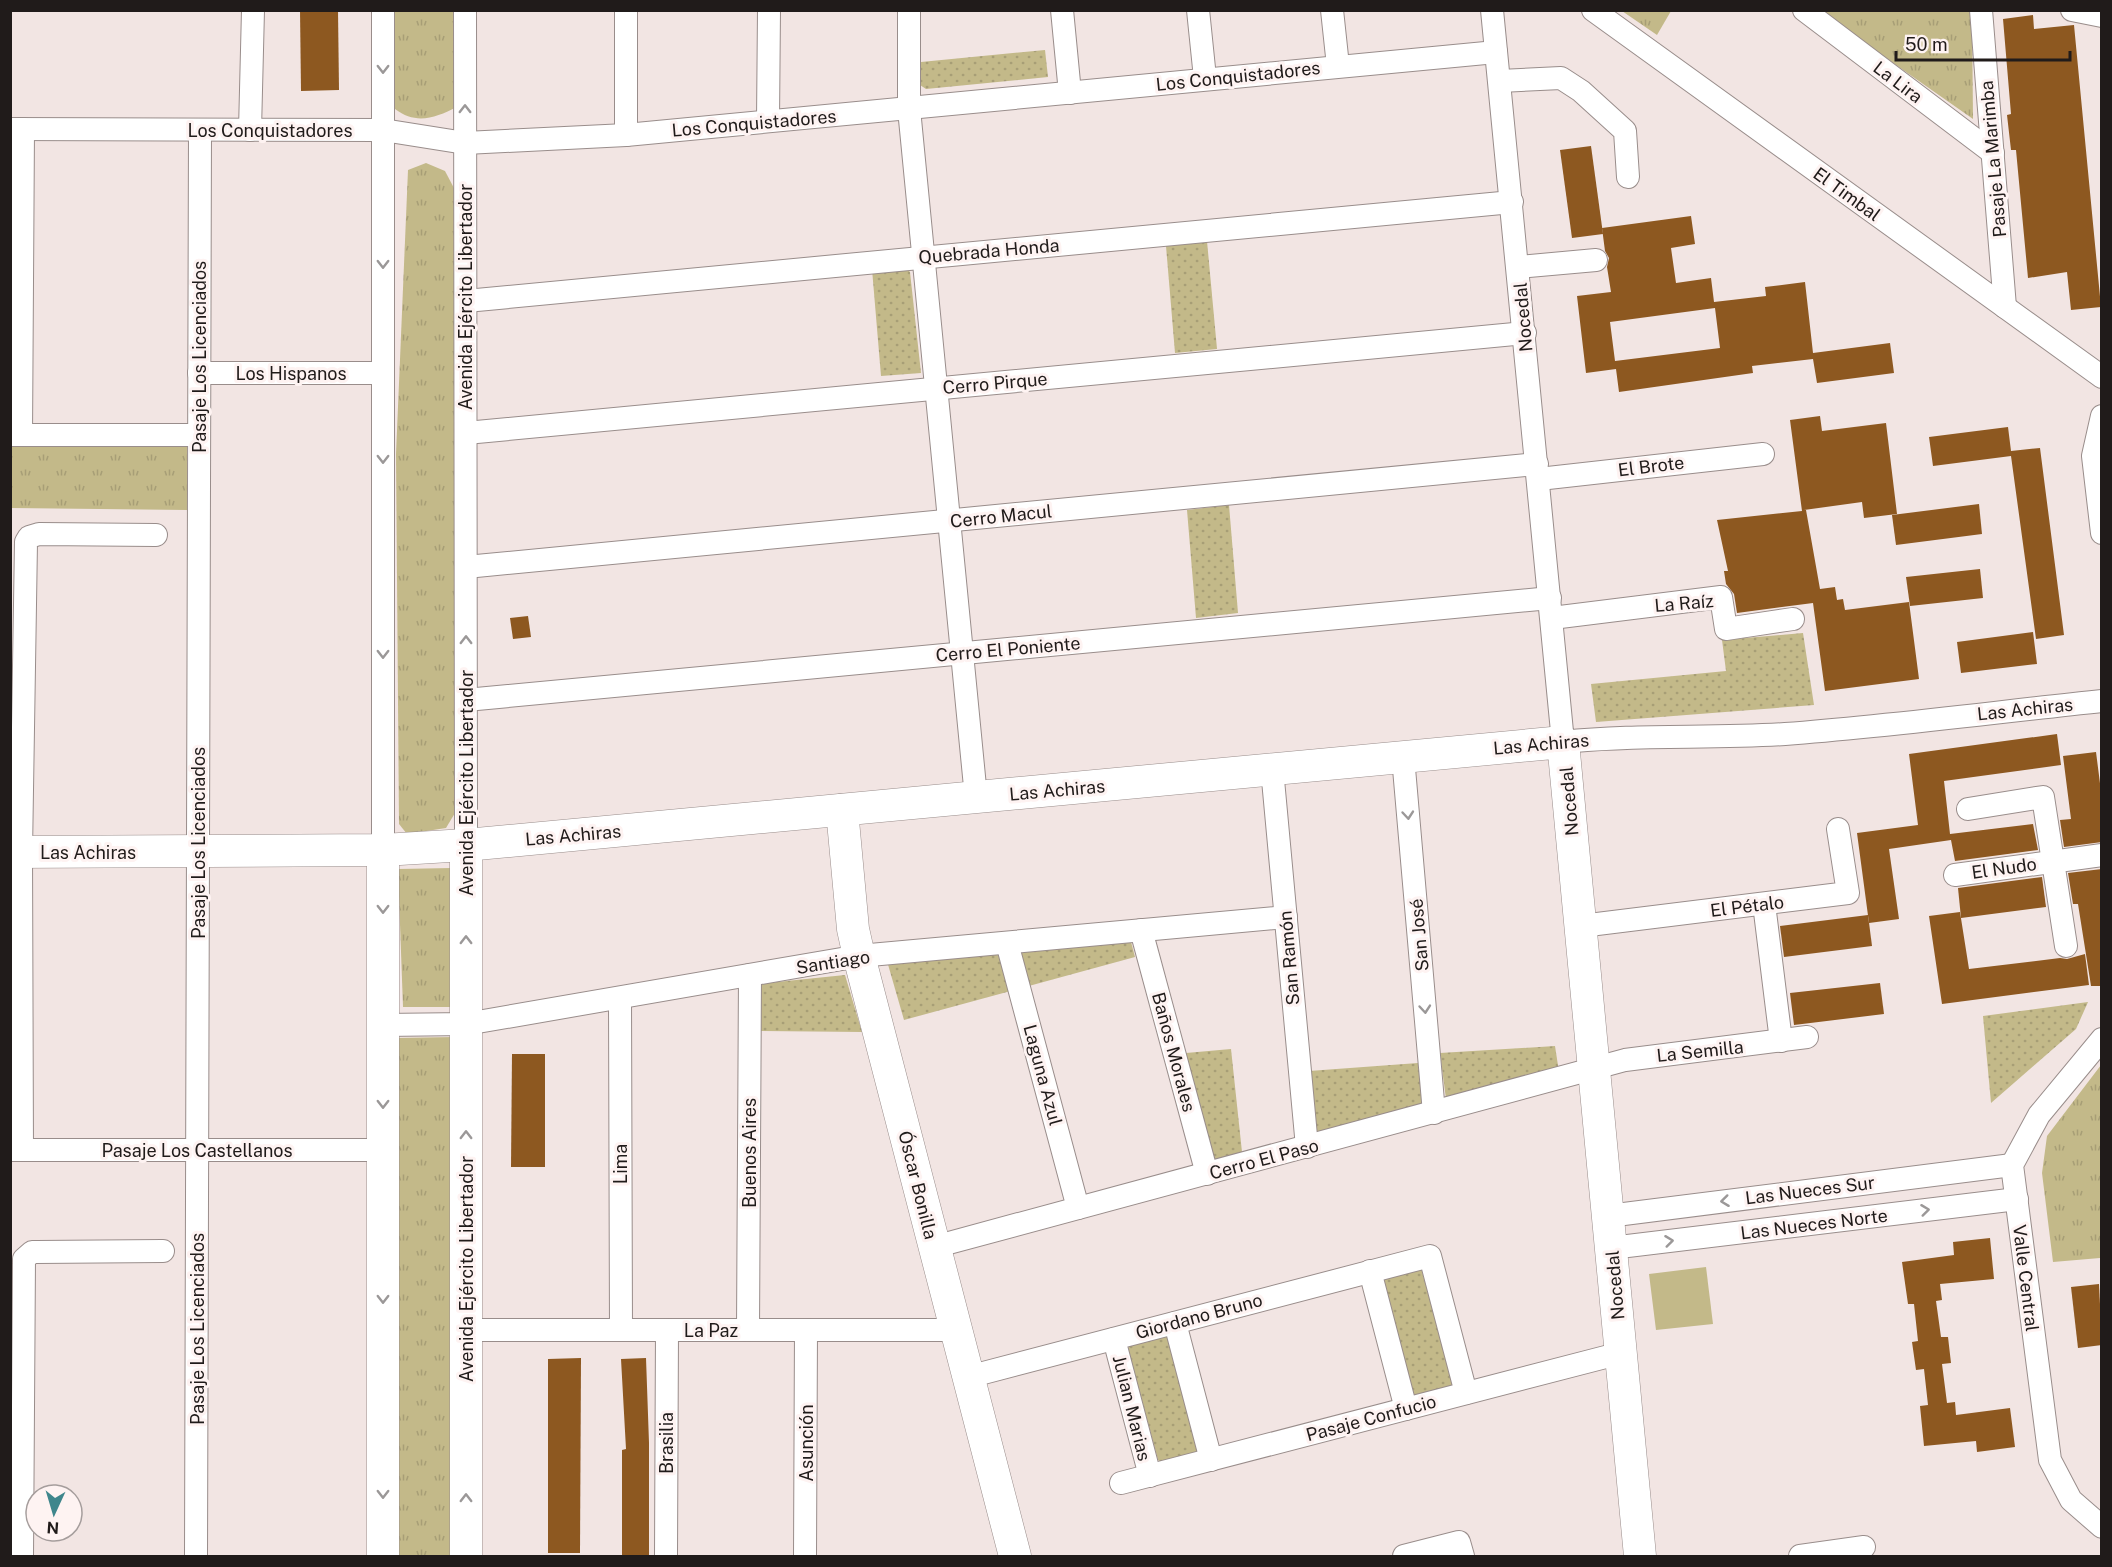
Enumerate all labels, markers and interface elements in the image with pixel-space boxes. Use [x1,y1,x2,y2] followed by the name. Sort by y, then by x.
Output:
[1896,24,2070,62] scale bar
[1905,34,1948,55] text: 50 m
[1155,57,1321,95] street label: Los Conquistadores
[1869,57,1927,107] street label: La Lira
[377,64,389,73] one-way arrow
[1976,80,2010,238] street label: Pasaje La Marimba
[459,104,471,113] one-way arrow
[671,105,837,141] street label: Los Conquistadores
[187,120,353,141] street label: Los Conquistadores
[1809,163,1885,225] street label: El Timbal
[455,184,476,410] street label: Avenida Ejército Libertador
[918,234,1060,268] street label: Quebrada Honda
[377,259,389,268] one-way arrow
[189,261,210,453] street label: Pasaje Los Licenciados
[1510,281,1536,353] street label: Nocedal
[235,363,347,384] street label: Los Hispanos
[942,368,1048,398] street label: Cerro Pirque
[1617,452,1685,480] street label: El Brote
[377,454,389,463] one-way arrow
[949,500,1053,532] street label: Cerro Macul
[1654,590,1714,616] street label: La Raíz
[935,632,1081,666] street label: Cerro El Poniente
[460,635,472,644] one-way arrow
[377,649,389,658] one-way arrow
[456,670,477,896] street label: Avenida Ejército Libertador
[1976,694,2074,724] street label: Las Achiras
[1492,729,1590,759] street label: Las Achiras
[188,747,209,939] street label: Pasaje Los Licenciados
[1556,765,1582,837] street label: Nocedal
[1008,775,1106,805] street label: Las Achiras
[1401,810,1414,820] one-way arrow
[524,820,622,850] street label: Las Achiras
[40,842,136,863] street label: Las Achiras
[1970,853,2038,883] street label: El Nudo
[1709,891,1785,921] street label: El Pétalo
[1405,898,1433,972] street label: San José
[377,904,389,913] one-way arrow
[1274,910,1304,1006] street label: San Ramón
[460,936,472,945] one-way arrow
[795,946,871,978] street label: Santiago
[1148,990,1200,1114] street label: Baños Morales
[1418,1005,1431,1014] one-way arrow
[1019,1022,1067,1128] street label: Laguna Azul
[1655,1036,1745,1066] street label: La Semilla
[739,1098,760,1208] street label: Buenos Aires
[377,1099,389,1108] one-way arrow
[894,1128,943,1241] street label: Óscar Bonilla
[460,1131,472,1140] one-way arrow
[1207,1134,1321,1184] street label: Cerro El Paso
[101,1140,293,1161] street label: Pasaje Los Castellanos
[610,1144,631,1184] street label: Lima
[456,1156,477,1382] street label: Avenida Ejército Libertador
[1744,1172,1876,1208] street label: Las Nueces Sur
[1720,1195,1729,1207] one-way arrow
[1921,1204,1930,1217] one-way arrow
[1739,1205,1889,1243] street label: Las Nueces Norte
[2009,1223,2043,1333] street label: Valle Central
[187,1233,208,1425] street label: Pasaje Los Licenciados
[1665,1236,1674,1248] one-way arrow
[1602,1249,1628,1321] street label: Nocedal
[1133,1289,1265,1343] street label: Giordano Bruno
[377,1294,389,1303] one-way arrow
[684,1320,738,1341] street label: La Paz
[1109,1353,1155,1463] street label: Julian Marias
[1304,1391,1438,1445] street label: Pasaje Confucio
[796,1404,817,1482] street label: Asunción
[656,1412,677,1474] street label: Brasilia
[24,1483,84,1543] north arrow
[377,1489,389,1498] one-way arrow
[460,1494,472,1503] one-way arrow
[46,1518,60,1537] text: N

